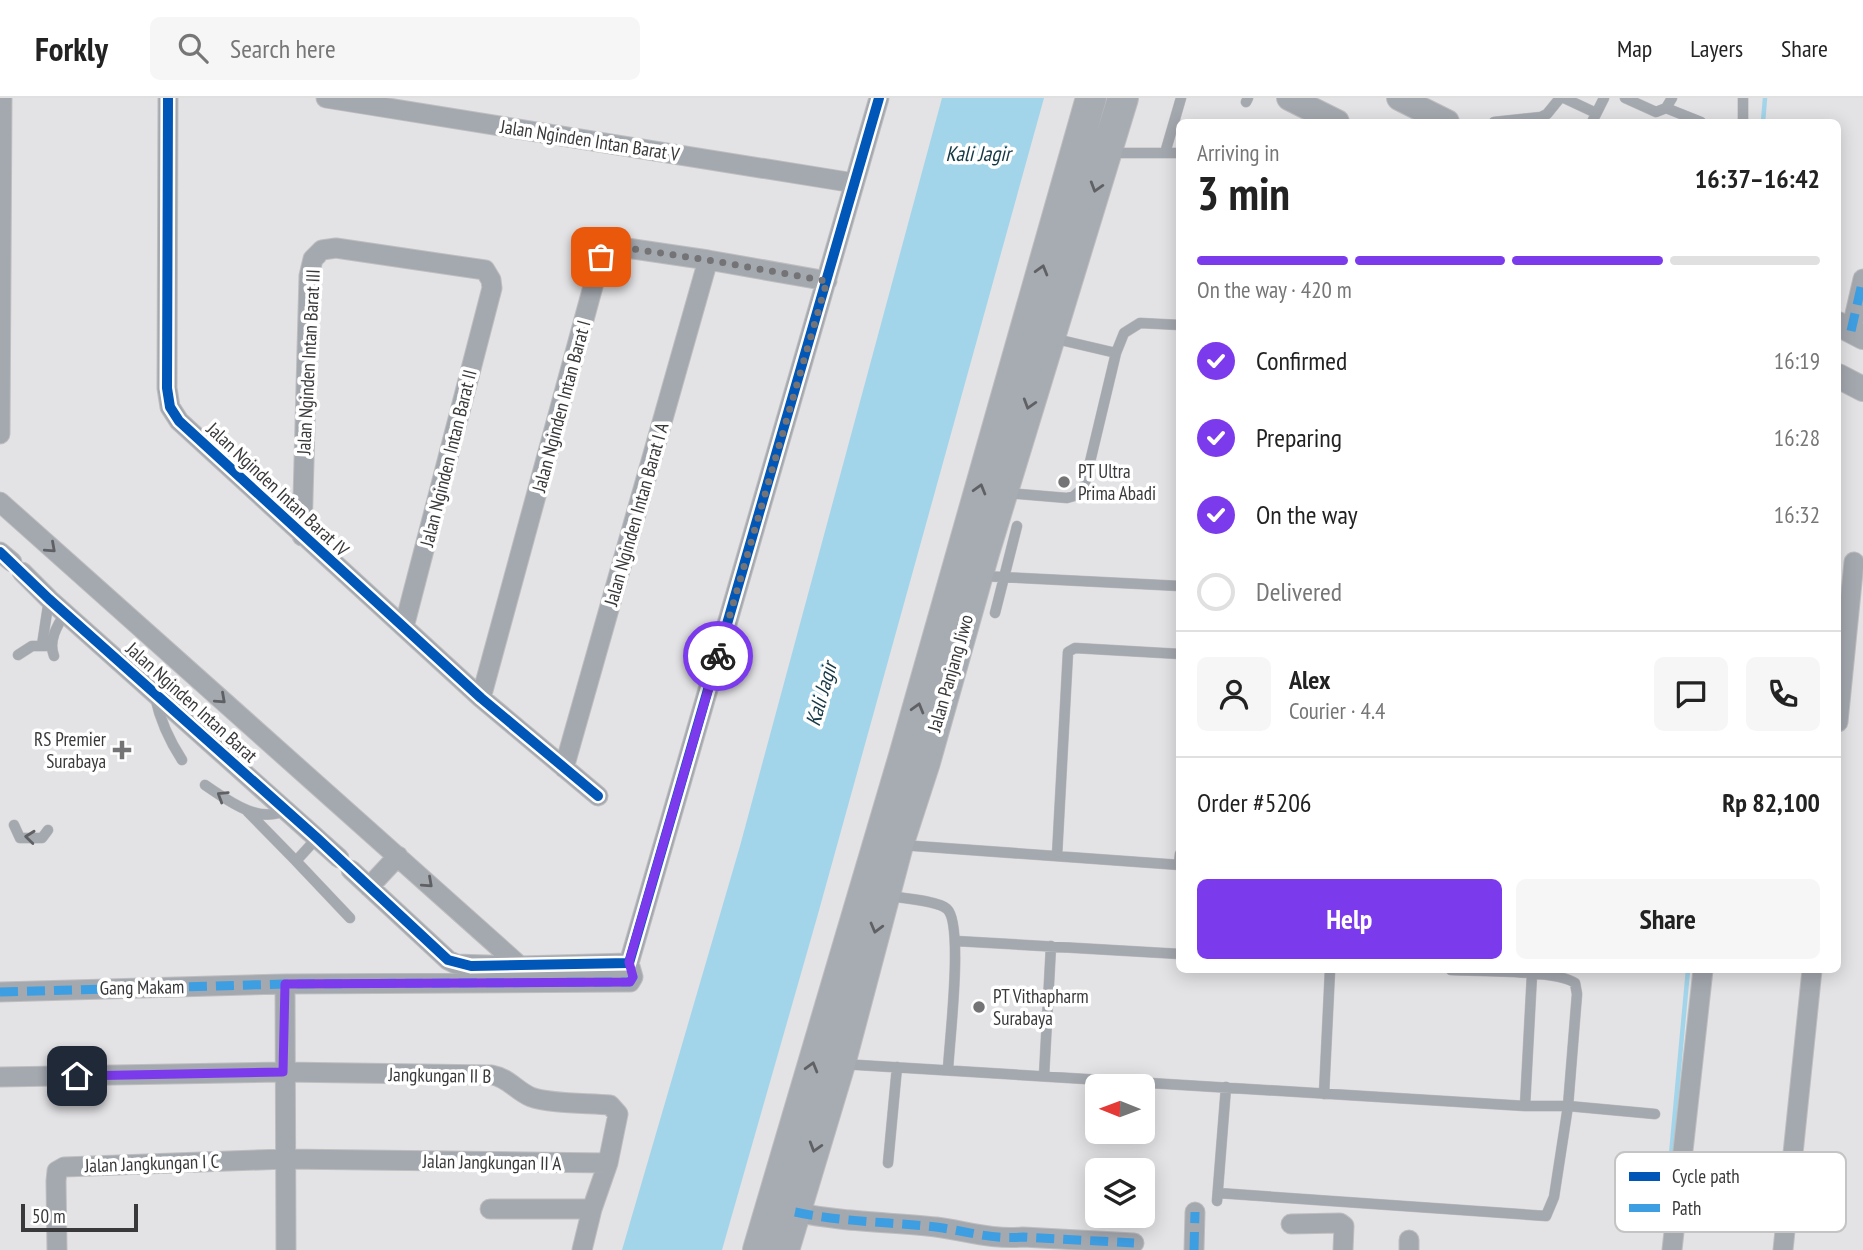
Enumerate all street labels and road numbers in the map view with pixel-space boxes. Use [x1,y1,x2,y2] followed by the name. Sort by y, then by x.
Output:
[498,114,681,166] street label: Jalan Nginden Intan Barat V
[291,269,325,456] street label: Jalan Nginden Intan Barat III
[526,317,595,496] street label: Jalan Nginden Intan Barat I
[414,367,482,550] street label: Jalan Nginden Intan Barat II
[201,416,354,561] street label: Jalan Nginden Intan Barat IV
[598,420,674,609] street label: Jalan Nginden Intan Barat I A
[922,612,978,735] street label: Jalan Panjang Jiwo
[121,636,263,768] street label: Jalan Nginden Intan Barat
[100,974,184,1000] street label: Gang Makam
[387,1062,492,1088] street label: Jangkungan II B
[83,1149,220,1177] street label: Jalan Jangkungan I C
[421,1149,562,1175] street label: Jalan Jangkungan II A

